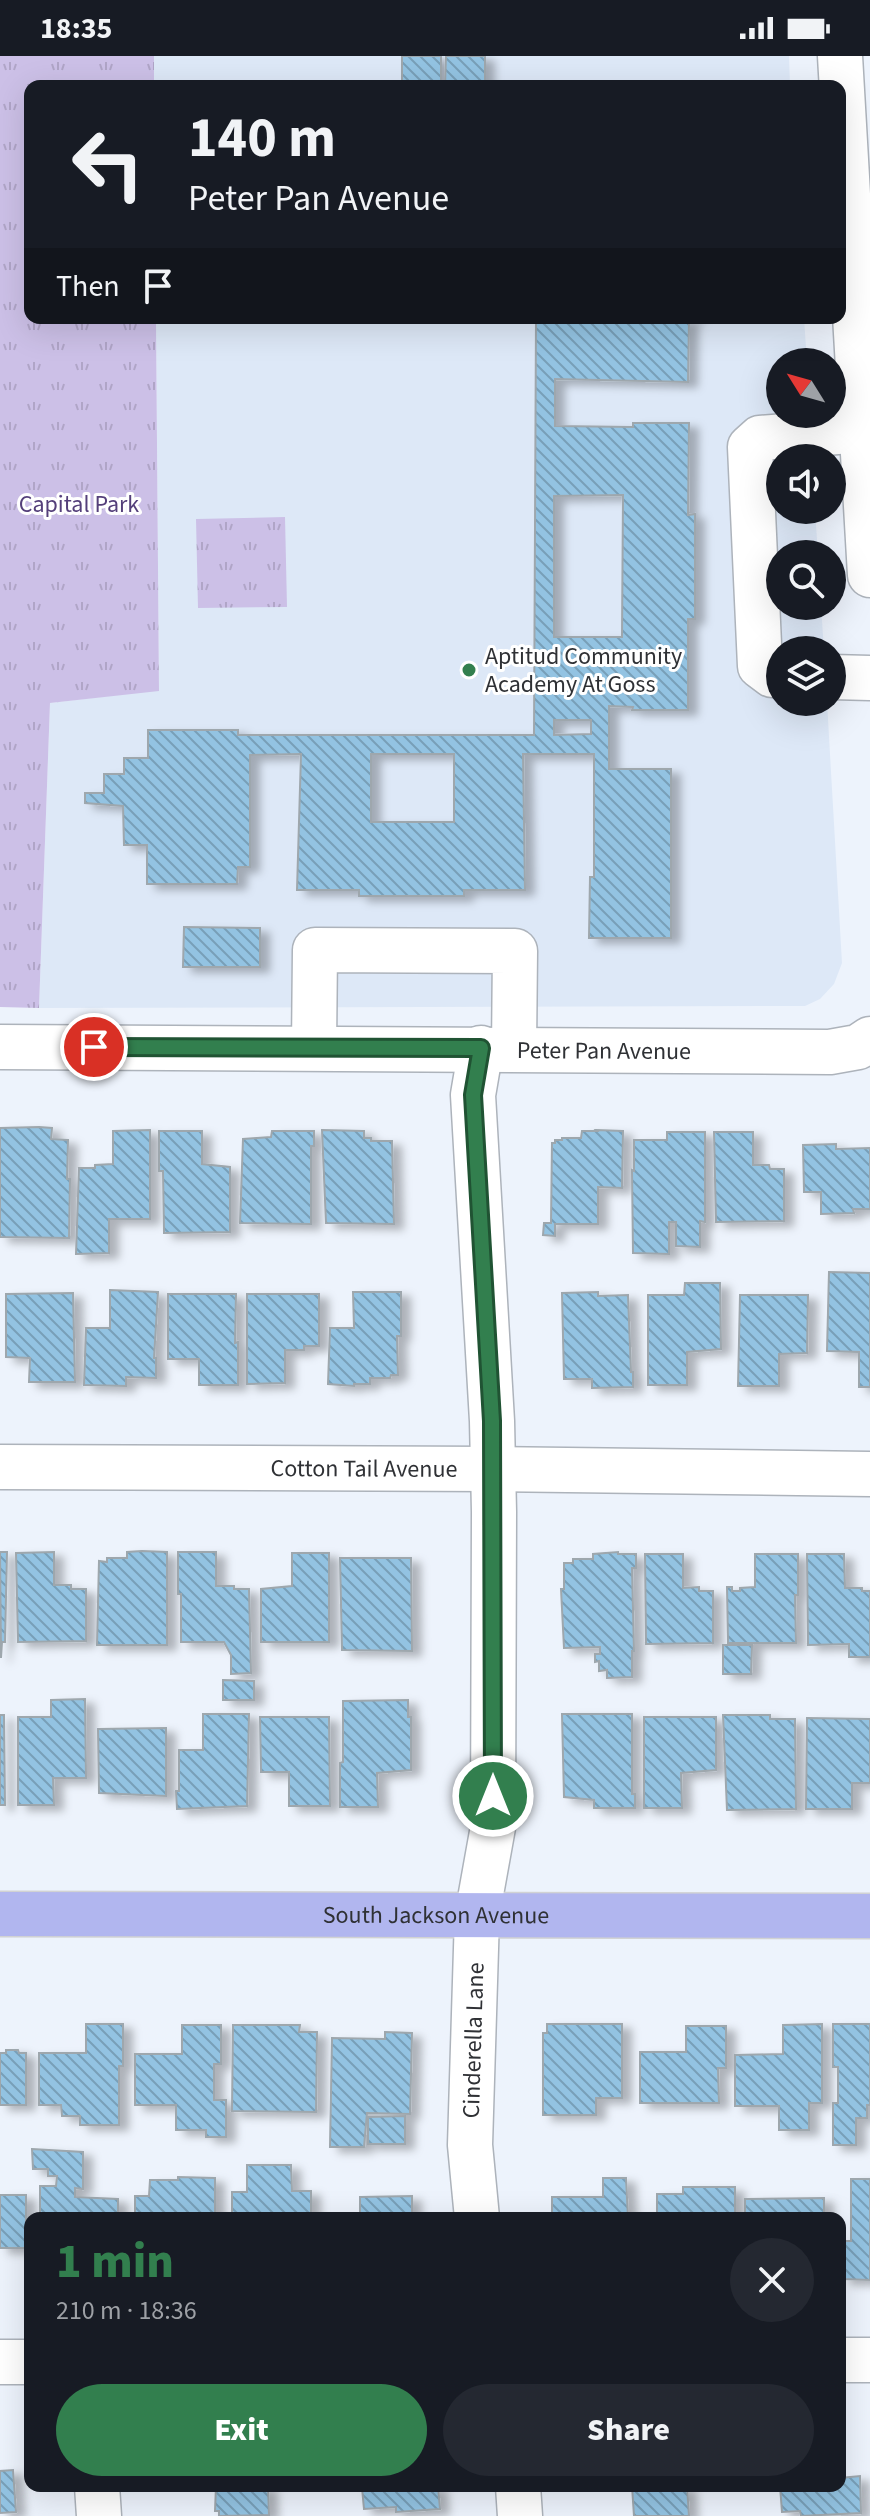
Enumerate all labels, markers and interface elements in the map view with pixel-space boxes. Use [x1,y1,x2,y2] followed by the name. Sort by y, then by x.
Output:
[40,7,112,50] text: 18:35
[188,99,336,178] text: 140 m
[56,112,160,216] icon: left
[188,173,449,224] text: Peter Pan Avenue
[136,264,180,308] icon: arrive
[56,265,120,308] text: Then
[766,348,846,428] north arrow
[766,348,846,716] map controls
[766,444,846,524] button: sound
[19,487,139,522] park label: Capital Park
[766,540,846,620] button: search
[766,636,846,716] button: layers
[485,639,682,702] place label: Aptitud Community Academy At Goss
[460,661,478,679] marker: Aptitud Community Academy At Goss
[60,1013,128,1081] pin
[72,1025,116,1069] icon: arrive
[517,1033,691,1069] street label: Peter Pan Avenue
[271,1451,457,1486] street label: Cotton Tail Avenue
[451,1754,535,1838] position arrow
[323,1897,549,1933] street label: South Jackson Avenue
[453,1962,493,2119] street label: Cinderella Lane
[56,2228,174,2296] text: 1 min
[730,2238,814,2322] button: close
[56,2292,197,2329] text: 210 m · 18:36
[56,2384,427,2476] button: Exit
[443,2384,814,2476] button: Share

